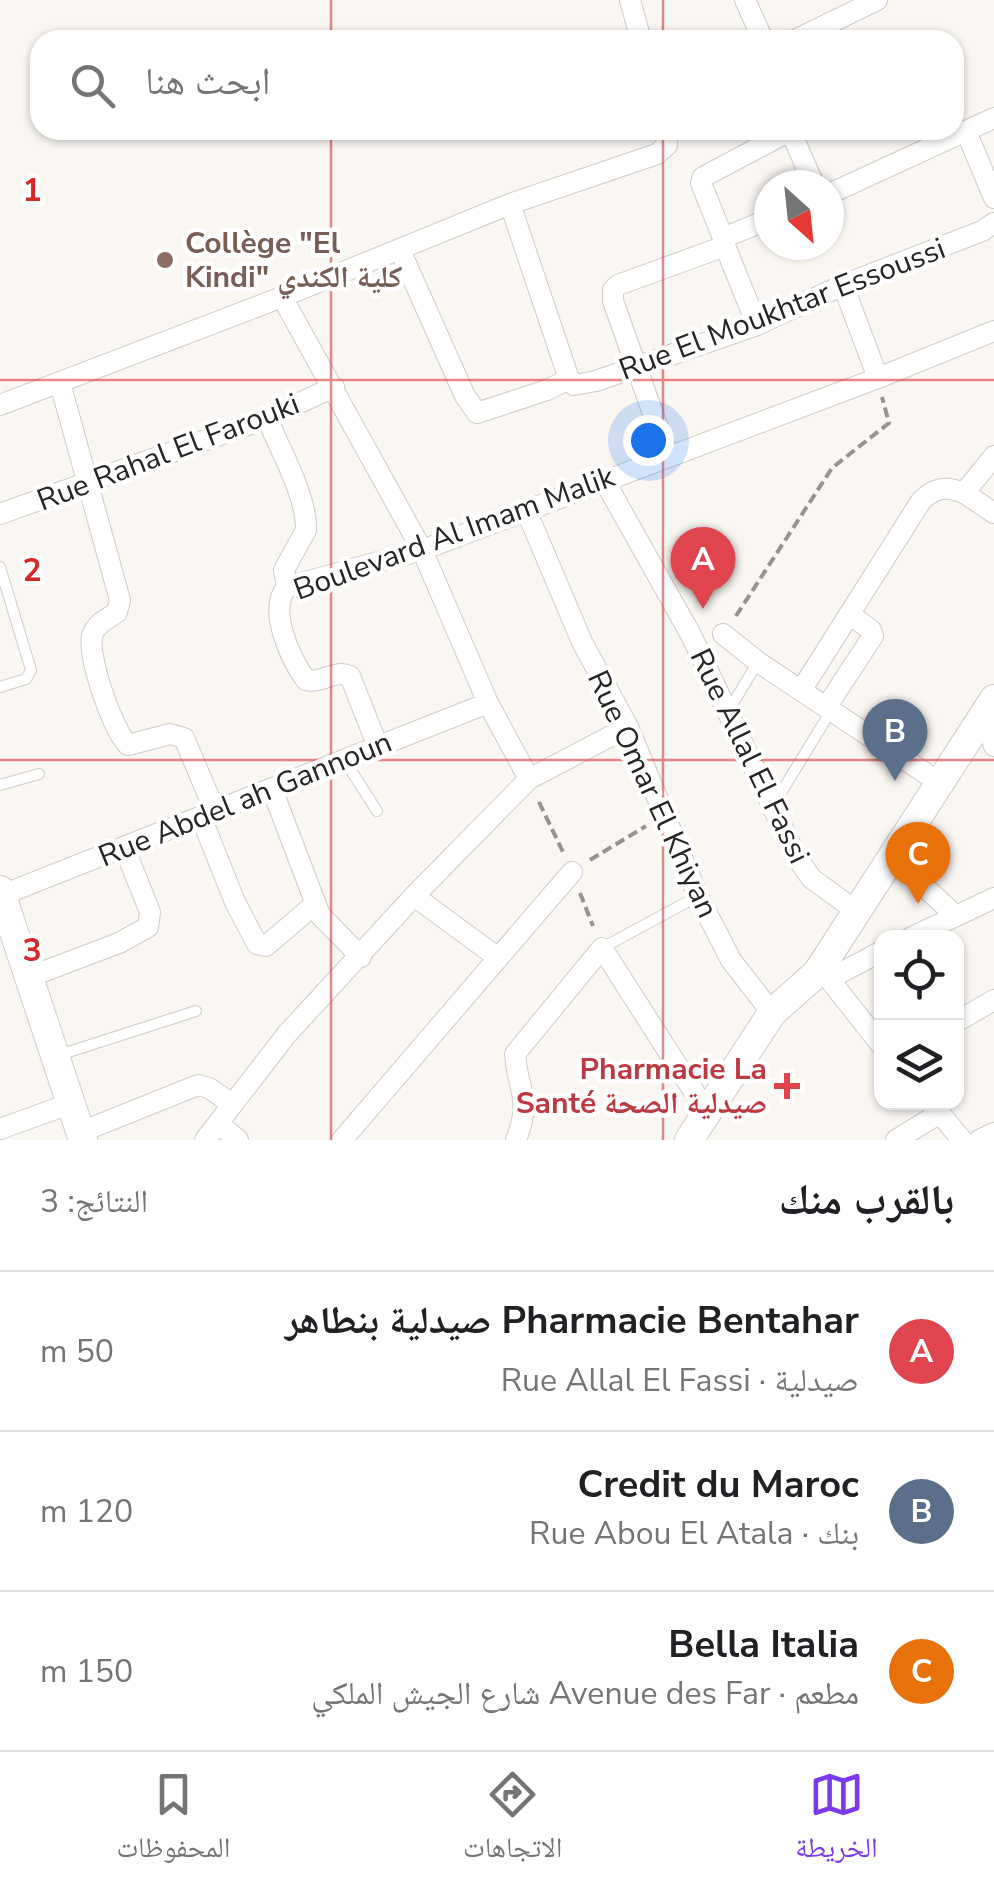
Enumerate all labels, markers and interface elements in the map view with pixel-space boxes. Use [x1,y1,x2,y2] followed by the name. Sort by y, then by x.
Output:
[30,30,964,140] search box
[145,56,271,107] text: ابحث هنا
[65,58,120,113] icon: search
[22,169,42,212] text: 1
[754,170,844,260] north arrow
[185,223,402,300] place label: Collège "El Kindi" كلية الكندي
[613,228,951,391] street label: Rue El Moukhtar Essoussi
[154,249,176,271] marker: Collège "El Kindi" كلية الكندي
[31,384,305,521] street label: Rue Rahal El Farouki
[623,415,674,466] your location
[288,456,621,611] street label: Boulevard Al Imam Malik
[670,526,736,609] pin: A
[22,549,42,592] text: 2
[680,642,819,871] street label: Rue Allal El Fassi
[577,664,728,925] street label: Rue Omar El Khiyan
[862,698,928,781] pin: B
[92,722,398,877] street label: Rue Abdel ah Gannoun
[886,822,950,904] pin: C
[22,929,42,972] text: 3
[874,930,964,1110] map controls
[874,930,964,1020] button: locate
[874,1020,964,1110] button: layers
[516,1049,767,1124] place label: Pharmacie La Santé صيدلية الصحة
[776,1075,798,1097] marker: Pharmacie La Santé صيدلية الصحة
[779,1172,954,1229] text: بالقرب منك
[40,1180,148,1223] text: النتائج: 3
[285,1295,859,1346] text: Pharmacie Bentahar صيدلية بنطاهر
[40,1330,114,1373] text: 50 m
[910,1330,933,1373] text: A
[501,1359,859,1402] text: صيدلية · Rue Allal El Fassi
[577,1459,859,1510] text: Credit du Maroc
[40,1490,133,1533] text: 120 m
[910,1490,933,1533] text: B
[529,1512,859,1555] text: بنك · Rue Abou El Atala
[668,1619,859,1670] text: Bella Italia
[40,1650,133,1693] text: 150 m
[911,1650,932,1693] text: C
[311,1672,859,1715] text: مطعم · Avenue des Far شارع الجيش الملكي
[116,1767,230,1875] tab: المحفوظات
[463,1767,562,1875] tab: الاتجاهات
[795,1767,878,1875] tab: الخريطة

